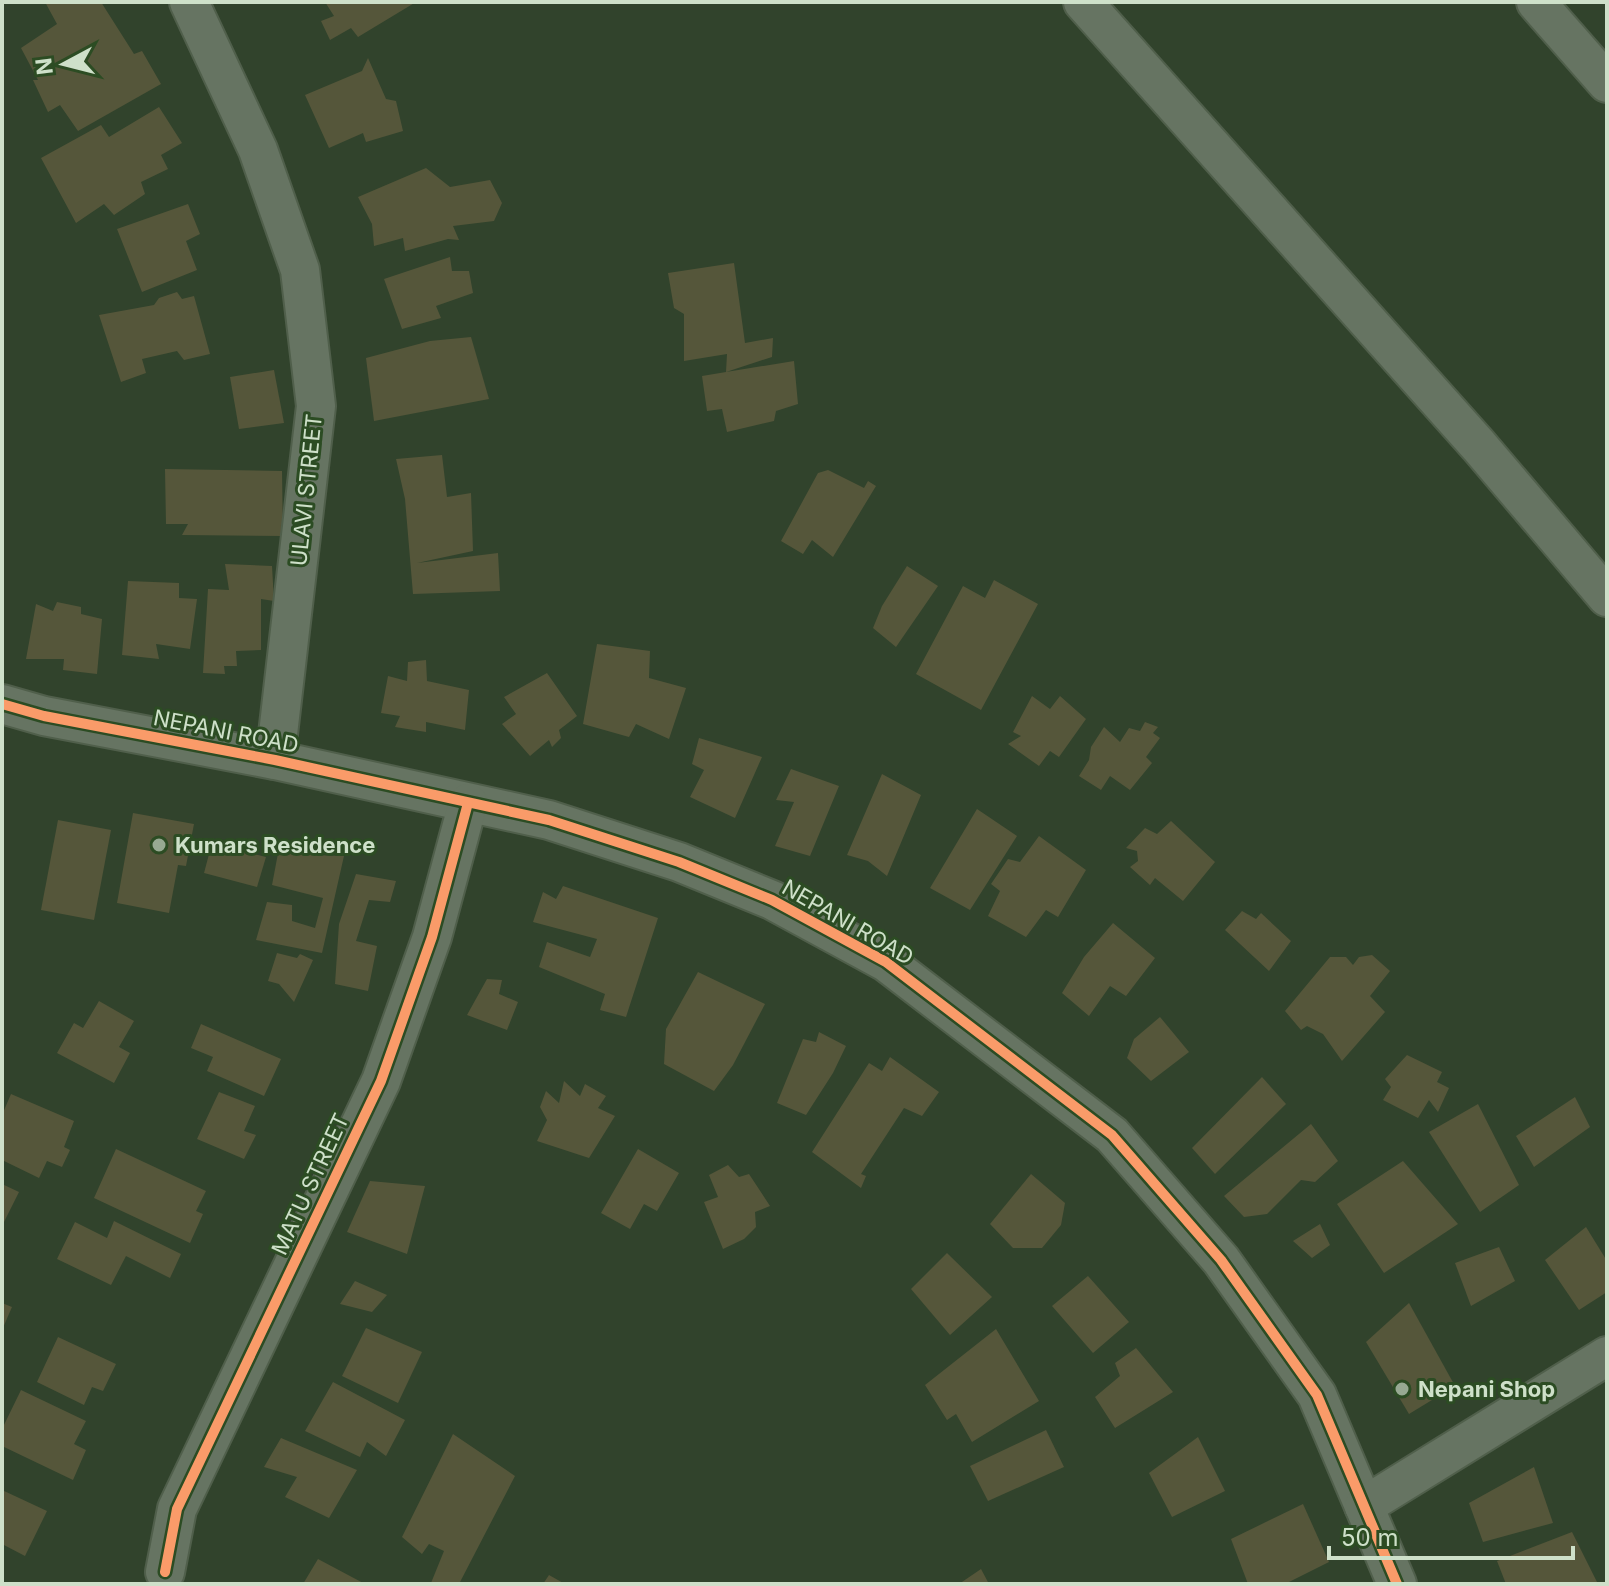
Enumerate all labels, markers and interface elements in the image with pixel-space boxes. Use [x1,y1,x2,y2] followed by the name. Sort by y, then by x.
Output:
[24,24,104,104] north arrow
[30,57,58,76] text: N
[285,413,327,567] street label: ULAVI STREET
[151,704,301,758] street label: NEPANI ROAD
[175,832,375,858] place label: Kumars Residence
[150,836,168,854] marker: Kumars Residence
[778,874,918,970] street label: NEPANI ROAD
[266,1109,354,1259] street label: MATU STREET
[1418,1376,1555,1402] place label: Nepani Shop
[1393,1380,1411,1398] marker: Nepani Shop
[1329,1510,1573,1560] scale bar
[1341,1523,1399,1552] text: 50 m

